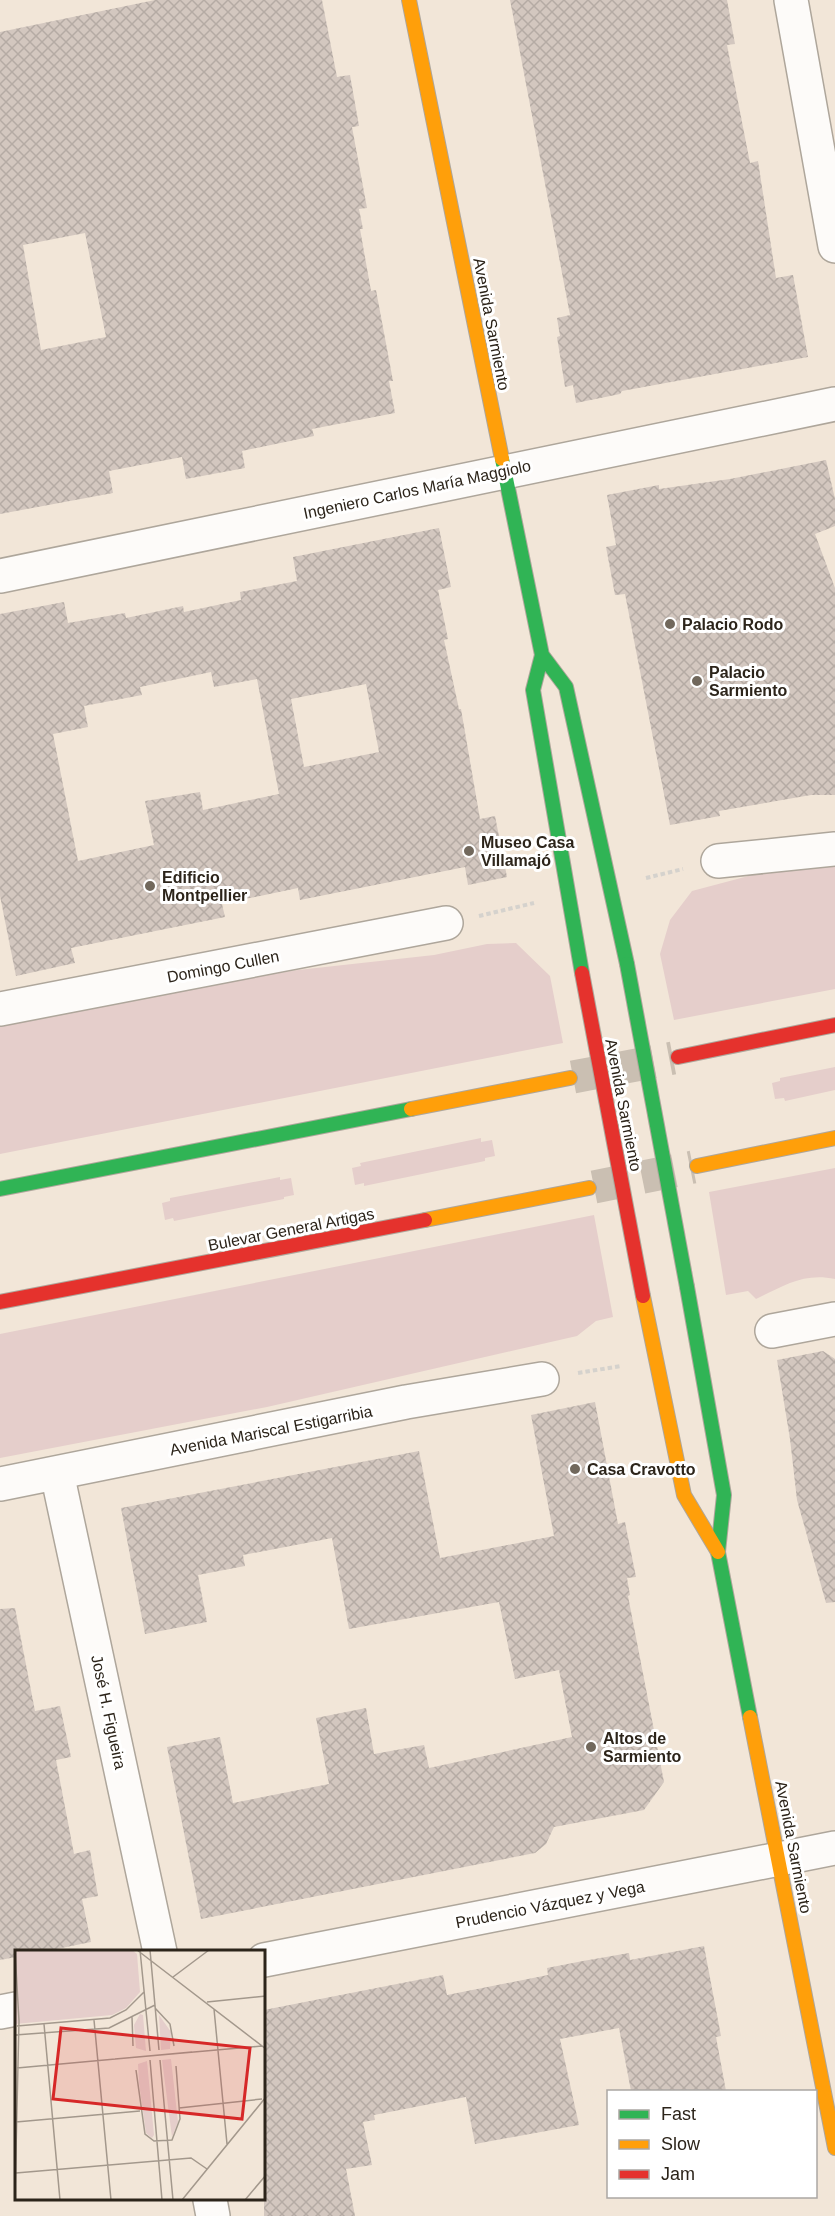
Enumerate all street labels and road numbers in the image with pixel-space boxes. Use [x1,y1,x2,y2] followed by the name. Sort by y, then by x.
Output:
[470,256,513,392] street label: Avenida Sarmiento
[302,457,532,522] street label: Ingeniero Carlos María Maggiolo
[166,947,281,986] street label: Domingo Cullen
[602,1037,645,1173] street label: Avenida Sarmiento
[207,1205,376,1254] street label: Bulevar General Artigas
[168,1402,374,1458] street label: Avenida Mariscal Estigarribia
[88,1653,129,1771] street label: José H. Figueira
[772,1779,815,1915] street label: Avenida Sarmiento
[454,1878,646,1931] street label: Prudencio Vázquez y Vega

